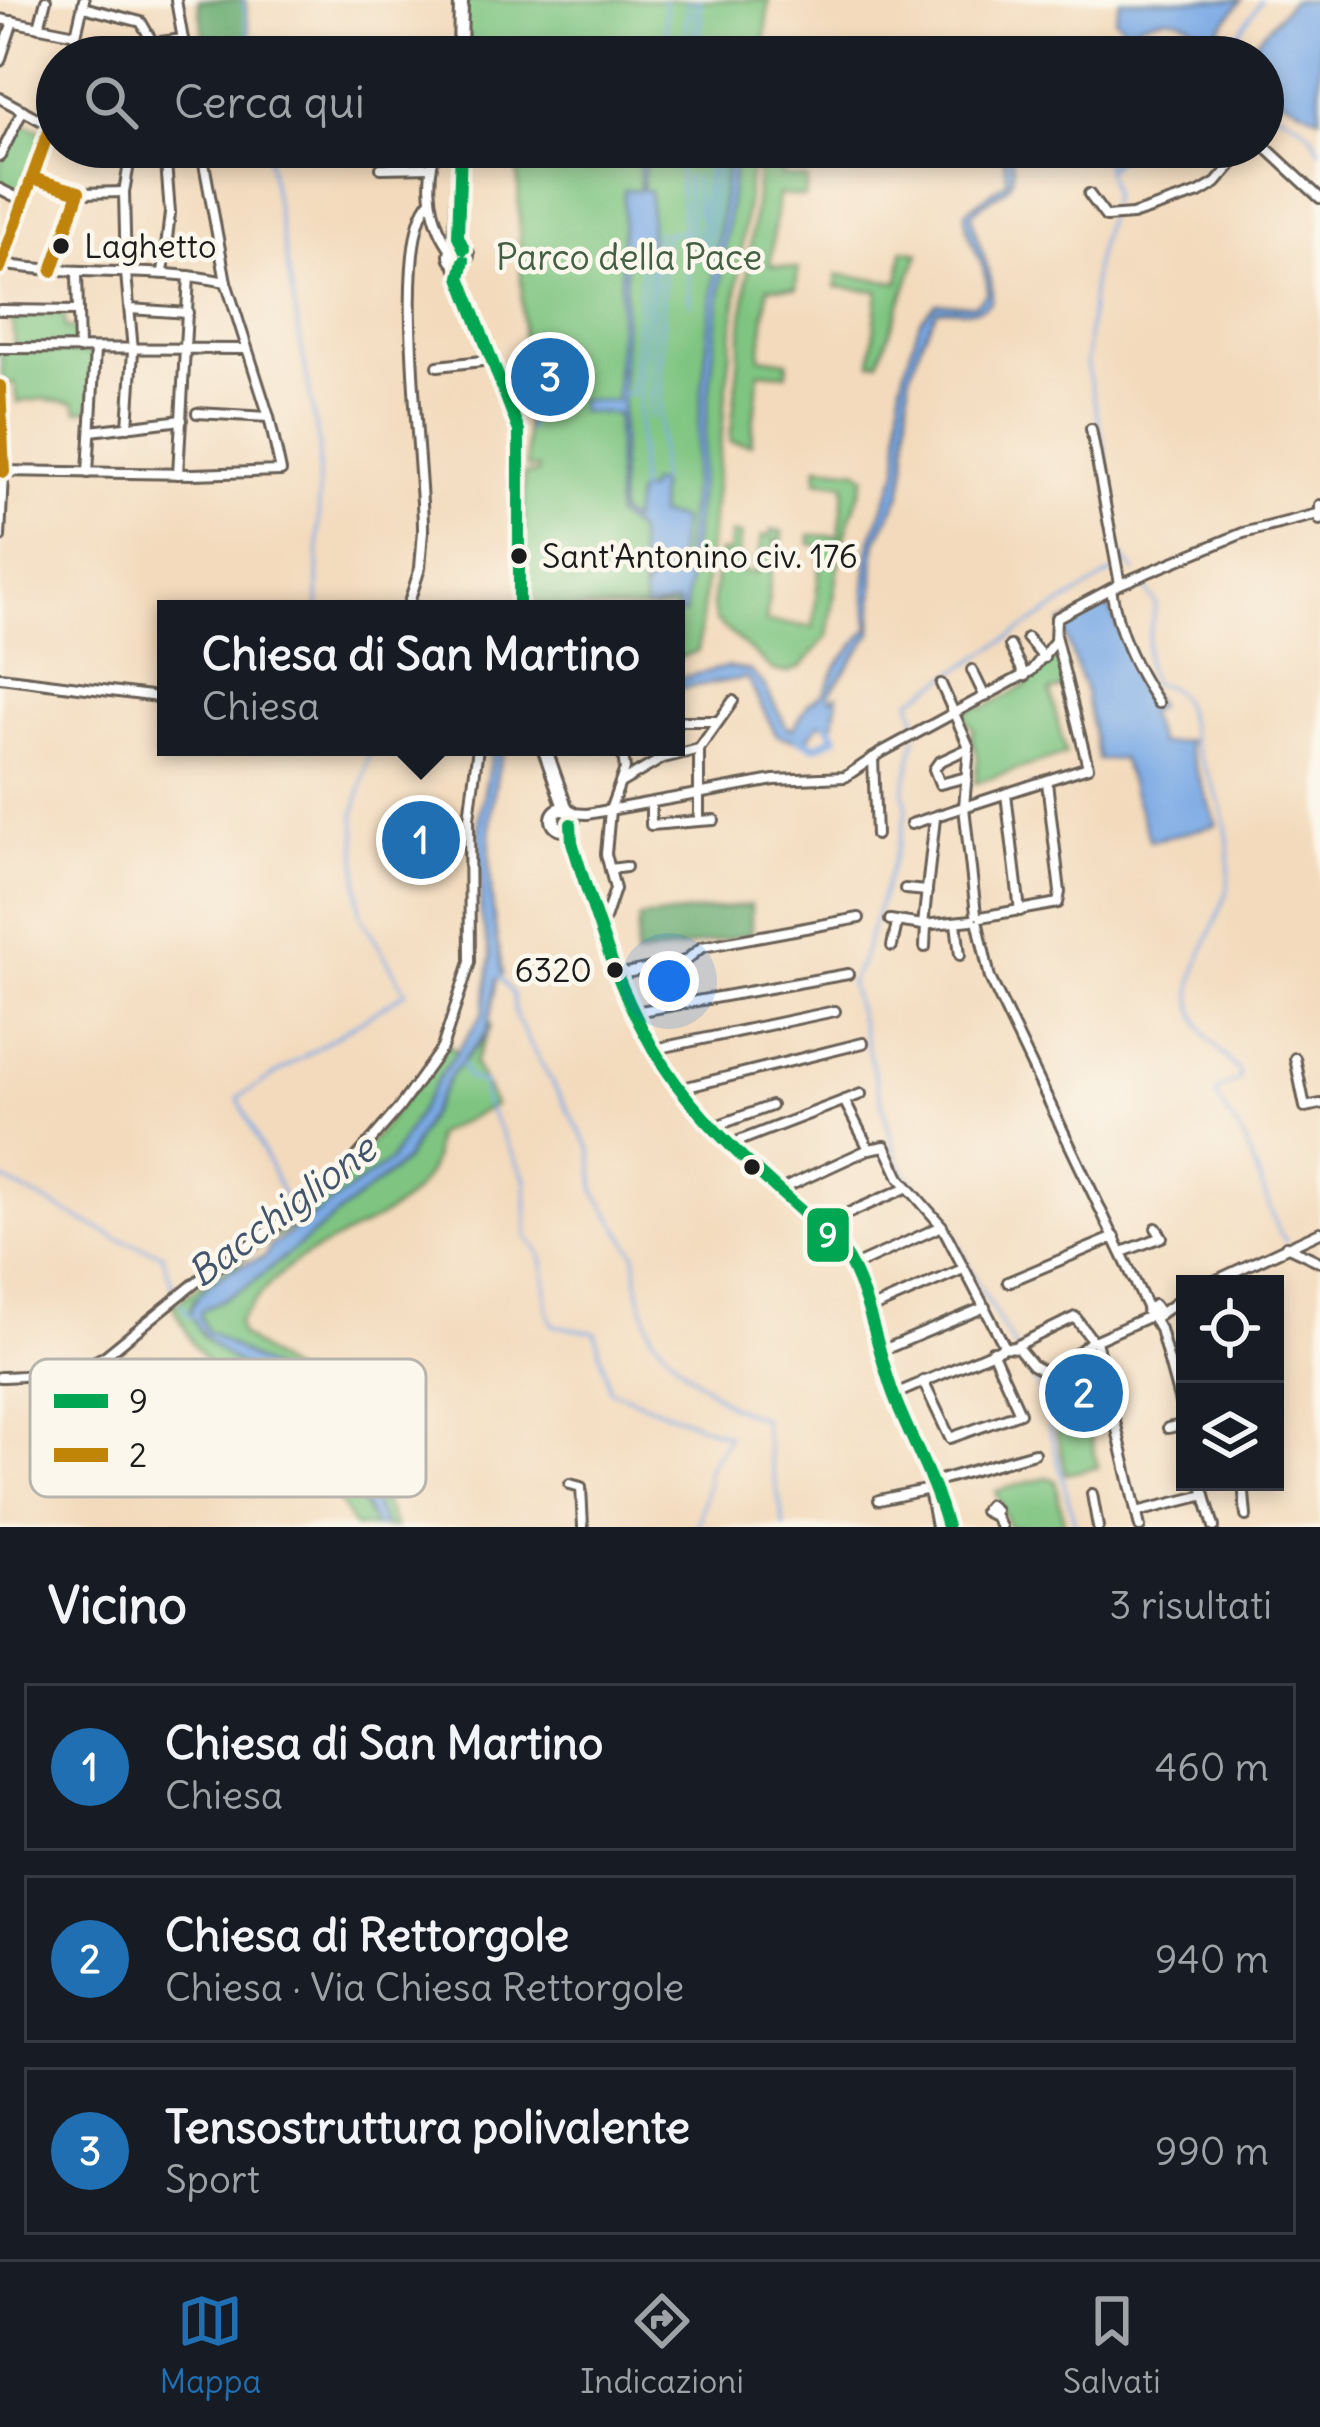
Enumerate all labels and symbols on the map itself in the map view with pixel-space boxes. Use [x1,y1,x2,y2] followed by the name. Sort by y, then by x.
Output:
[84,225,216,267] place label: Laghetto
[50,235,72,257] marker: Laghetto
[496,235,762,280] park label: Parco della Pace
[511,332,589,422] pin: 3
[542,535,858,577] place label: Sant'Antonino civ. 176
[508,545,530,567] marker: Sant'Antonino civ. 176
[382,795,460,885] pin: 1
[514,949,592,991] place label: 6320
[639,951,699,1011] your location
[604,959,626,981] marker: 6320
[178,1123,388,1298] water label: Bacchiglione
[741,1156,763,1178] unlabelled marker
[805,1206,851,1264] line badge: 9
[819,1214,837,1256] text: 9
[1045,1348,1123,1438] pin: 2
[30,1359,426,1497] legend
[129,1380,148,1422] text: 9
[129,1434,147,1476] text: 2

